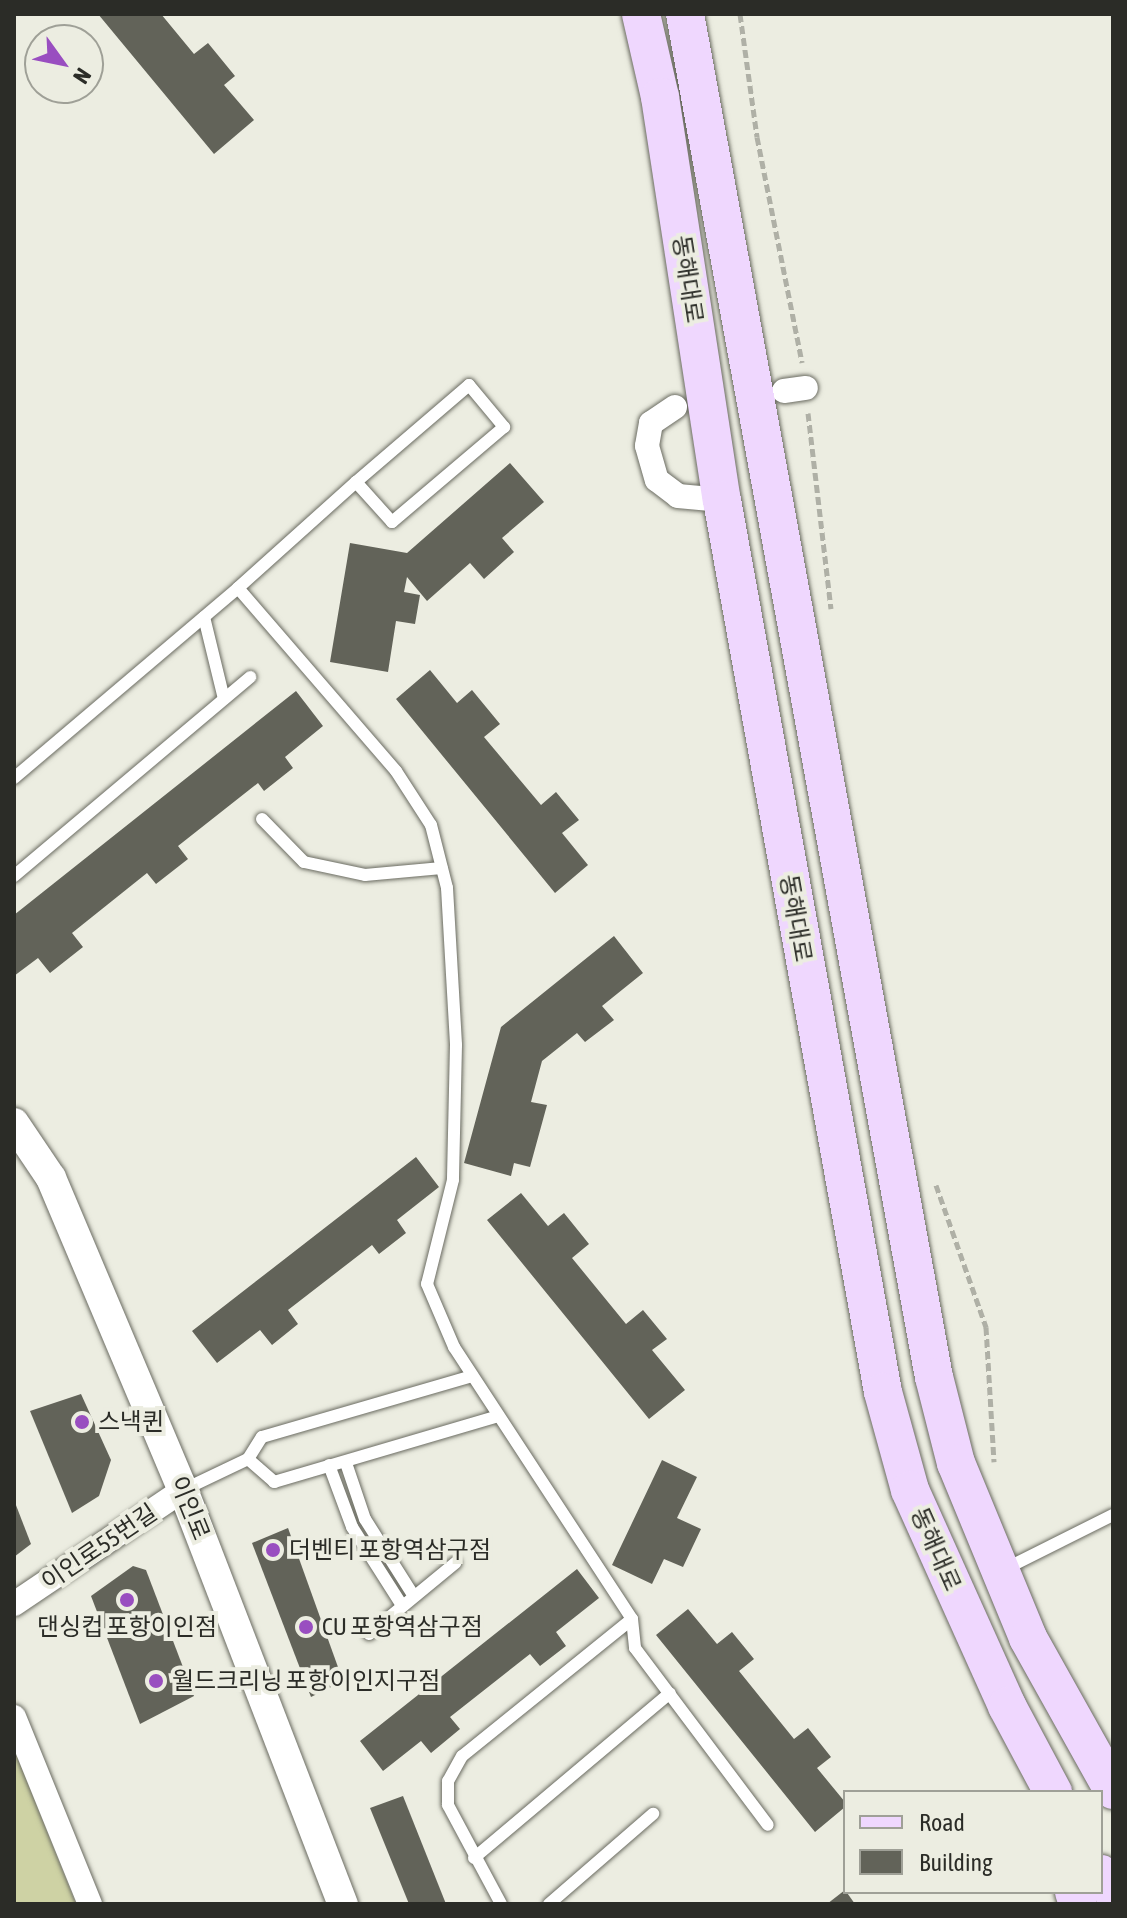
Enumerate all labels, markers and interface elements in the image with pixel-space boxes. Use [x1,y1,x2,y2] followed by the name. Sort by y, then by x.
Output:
[24,24,104,104] north arrow
[68,63,97,89] text: N
[667,233,709,325] street label: 동해대로
[774,872,818,964] street label: 동해대로
[98,1408,164,1436] place label: 스낵퀸
[73,1413,91,1431] marker: 스낵퀸
[164,1472,216,1544] street label: 이인로
[36,1498,162,1596] street label: 이인로55번길
[905,1503,967,1595] street label: 동해대로
[289,1536,491,1564] place label: 더벤티 포항역삼구점
[264,1541,282,1559] marker: 더벤티 포항역삼구점
[118,1591,136,1609] marker: 댄싱컵 포항이인점
[37,1613,217,1641] place label: 댄싱컵 포항이인점
[322,1613,483,1641] place label: CU 포항역삼구점
[297,1618,315,1636] marker: CU 포항역삼구점
[172,1667,440,1695] place label: 월드크리닝 포항이인지구점
[147,1672,165,1690] marker: 월드크리닝 포항이인지구점
[843,1790,1103,1894] legend
[919,1809,965,1836] text: Road
[919,1849,992,1876] text: Building

